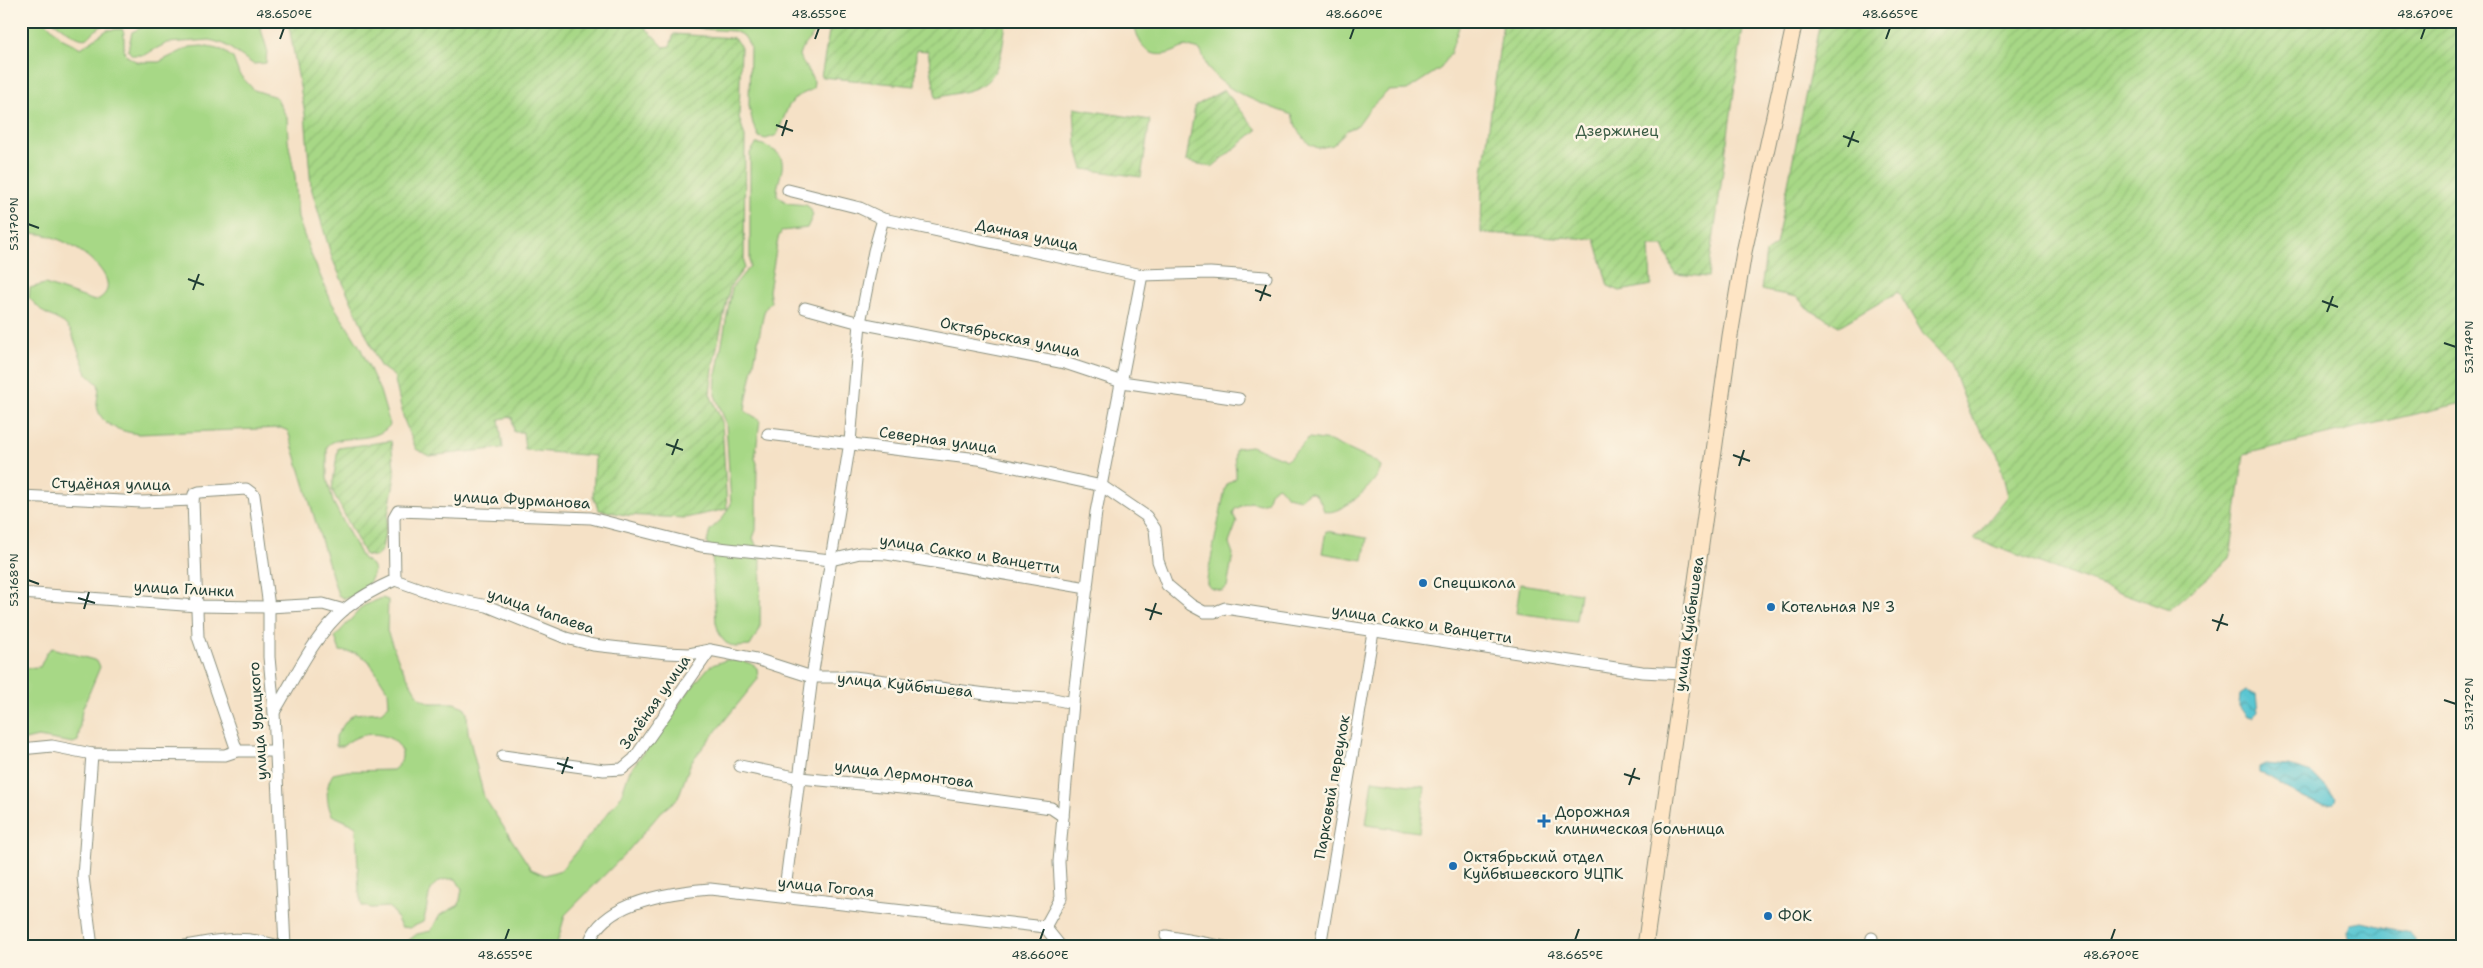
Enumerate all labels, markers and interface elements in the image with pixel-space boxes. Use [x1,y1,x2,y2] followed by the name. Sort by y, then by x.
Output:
[256,6,312,22] text: 48.650°E
[792,6,846,22] text: 48.655°E
[1325,6,1383,22] text: 48.660°E
[1862,6,1918,22] text: 48.665°E
[2397,6,2453,22] text: 48.670°E
[1575,121,1659,141] park label: Дзержинец
[6,197,22,251] text: 53.170°N
[974,214,1081,256] street label: Дачная улица
[938,312,1083,362] street label: Октябрьская улица
[2461,320,2477,374] text: 53.174°N
[878,422,999,458] street label: Северная улица
[51,473,171,495] street label: Студёная улица
[453,486,592,514] street label: улица Фурманова
[878,530,1062,578] street label: улица Сакко и Ванцетти
[6,553,22,607] text: 53.168°N
[1670,554,1708,693] street label: улица Куйбышева
[1433,573,1516,593] place label: Спецшкола
[133,576,235,602] street label: улица Глинки
[1417,577,1429,589] marker: Спецшкола
[485,583,598,639] street label: улица Чапаева
[1781,597,1895,617] place label: Котельная № 3
[1330,600,1514,648] street label: улица Сакко и Ванцетти
[1765,601,1777,613] marker: Котельная № 3
[615,650,695,753] street label: Зелёная улица
[244,661,272,781] street label: улица Урицкого
[836,668,975,702] street label: улица Куйбышева
[2461,678,2477,730] text: 53.172°N
[1309,713,1355,861] street label: Парковый переулок
[833,756,975,793] street label: улица Лермонтова
[1555,802,1725,839] place label: Дорожная клиническая больница
[1537,814,1551,828] marker: Дорожная клиническая больница
[1463,847,1624,884] place label: Октябрьский отдел Куйбышевского УЦПК
[1447,860,1459,872] marker: Октябрьский отдел Куйбышевского УЦПК
[777,872,875,902] street label: улица Гоголя
[1778,906,1812,926] place label: ФОК
[1762,910,1774,922] marker: ФОК
[478,947,532,963] text: 48.655°E
[1011,947,1069,963] text: 48.660°E
[1547,947,1603,963] text: 48.665°E
[2083,947,2139,963] text: 48.670°E

